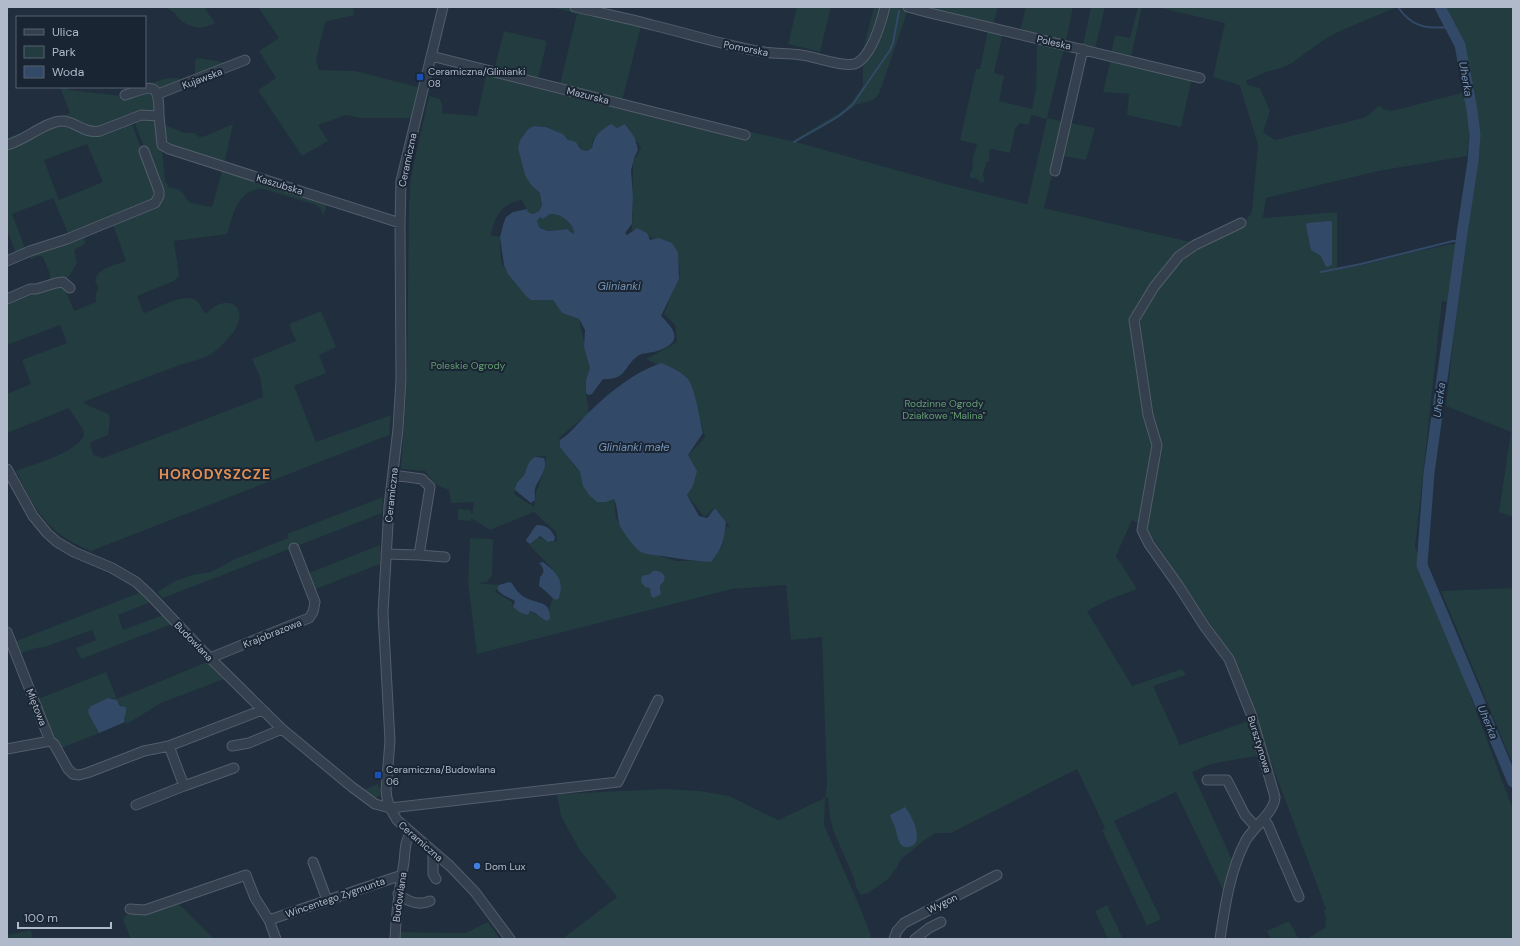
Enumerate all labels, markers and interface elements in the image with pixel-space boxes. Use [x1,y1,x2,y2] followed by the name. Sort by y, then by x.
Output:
[16,16,146,88] legend
[52,24,79,40] text: Ulica
[1035,32,1072,53] street label: Poleska
[722,38,769,59] street label: Pomorska
[52,44,76,60] text: Park
[1456,60,1476,98] water label: Uherka
[52,64,84,80] text: Woda
[180,65,224,92] street label: Kujawska
[428,65,525,90] place label: Ceramiczna/Glinianki 08
[415,72,425,82] marker: Ceramiczna/Glinianki 08
[565,84,610,107] street label: Mazurska
[395,132,420,188] street label: Ceramiczna
[255,171,305,198] street label: Kaszubska
[597,279,641,293] water label: Glinianki
[431,359,506,372] park label: Poleskie Ogrody
[1430,382,1448,418] water label: Uherka
[902,397,986,422] park label: Rodzinne Ogrody Działkowe "Malina"
[598,440,670,454] water label: Glinianki małe
[159,465,271,483] district label: HORODYSZCZE
[382,467,401,523] street label: Ceramiczna
[241,616,303,651] street label: Krajobrazowa
[172,619,216,664] street label: Budowlana
[23,687,50,728] street label: Miętowa
[1475,703,1501,741] water label: Uherka
[1245,714,1274,774] street label: Bursztynowa
[386,763,496,788] place label: Ceramiczna/Budowlana 06
[373,770,383,780] marker: Ceramiczna/Budowlana 06
[396,819,446,864] street label: Ceramiczna
[485,860,525,873] place label: Dom Lux
[472,861,482,871] marker: Dom Lux
[390,871,409,923] street label: Budowlana
[284,874,387,921] street label: Wincentego Zygmunta
[925,890,960,916] street label: Wygon
[18,904,111,930] scale bar
[24,910,58,926] text: 100 m

